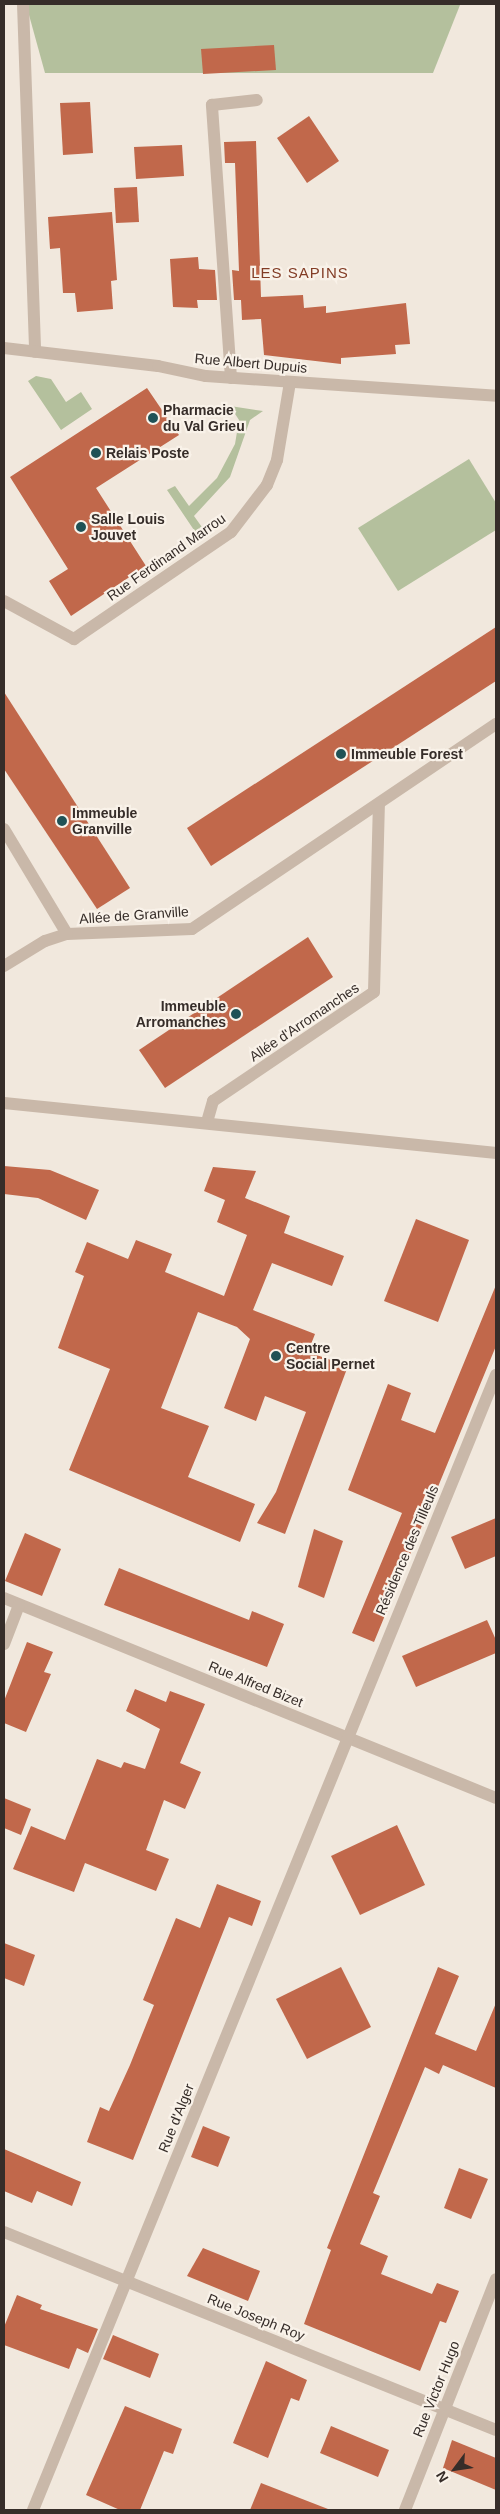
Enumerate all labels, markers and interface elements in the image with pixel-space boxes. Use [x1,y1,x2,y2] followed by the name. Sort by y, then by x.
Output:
[250,264,350,282] district label: LES SAPINS
[194,350,308,376] street label: Rue Albert Dupuis
[163,402,245,434] place label: Pharmacie du Val Grieu
[147,412,159,424] marker: Pharmacie du Val Grieu
[106,445,189,461] place label: Relais Poste
[90,447,102,459] marker: Relais Poste
[103,510,229,604] street label: Rue Ferdinand Marrou
[91,511,165,544] place label: Salle Louis Jouvet
[75,521,87,533] marker: Salle Louis Jouvet
[351,746,463,762] place label: Immeuble Forest
[335,748,347,760] marker: Immeuble Forest
[72,805,137,838] place label: Immeuble Granville
[56,815,68,827] marker: Immeuble Granville
[79,903,189,927] street label: Allée de Granville
[246,979,362,1065] street label: Allée d'Arromanches
[136,998,226,1030] place label: Immeuble Arromanches
[230,1008,242,1020] marker: Immeuble Arromanches
[286,1340,375,1372] place label: Centre Social Pernet
[270,1350,282,1362] marker: Centre Social Pernet
[372,1482,442,1618] street label: Résidence des Tilleuls
[206,1657,306,1711] street label: Rue Alfred Bizet
[155,2081,197,2155] street label: Rue d'Alger
[205,2290,307,2344] street label: Rue Joseph Roy
[409,2338,463,2440] street label: Rue Victor Hugo
[430,2444,480,2494] north arrow
[433,2468,452,2485] text: N

